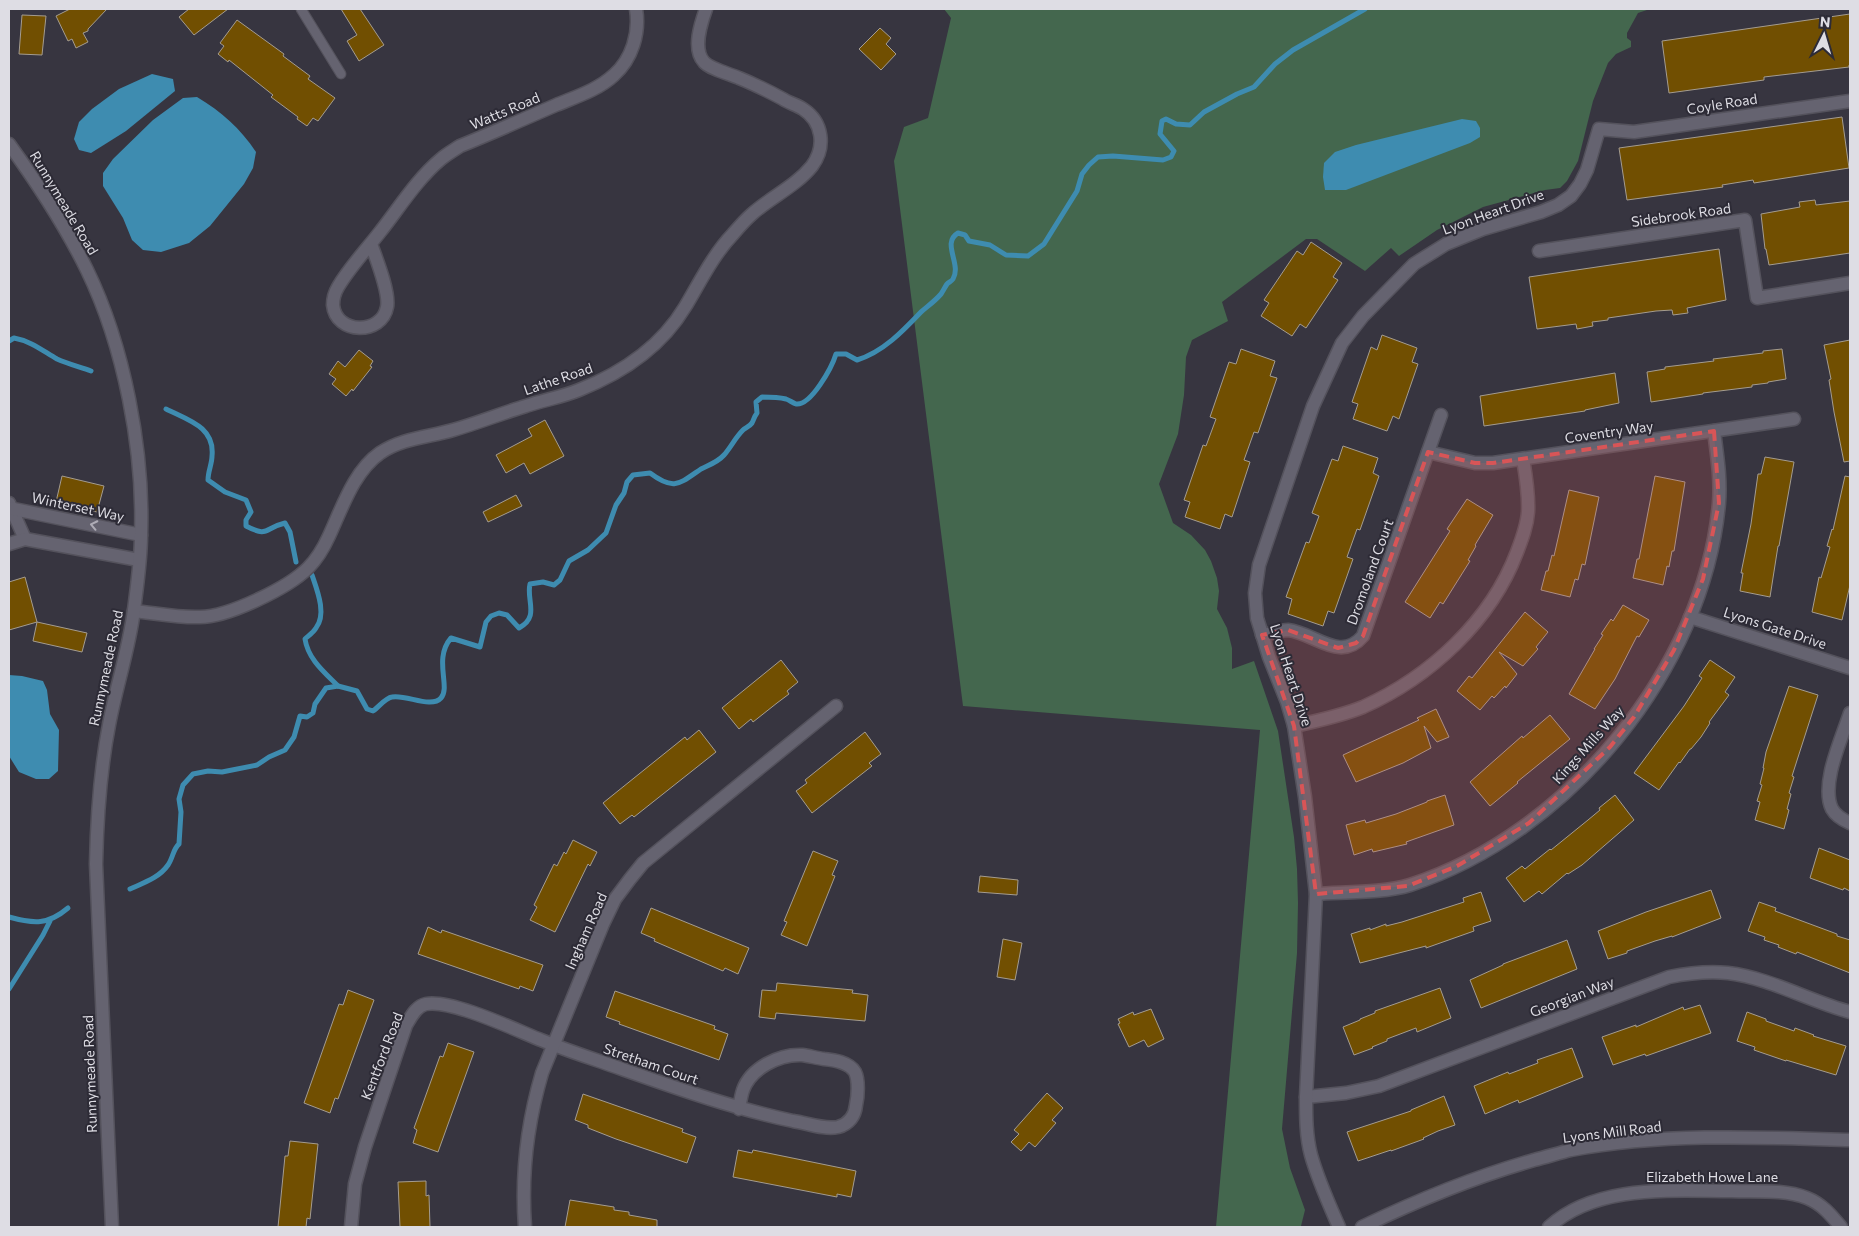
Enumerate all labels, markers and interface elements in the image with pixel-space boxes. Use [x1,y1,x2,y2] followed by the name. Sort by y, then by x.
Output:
[1799,10,1849,60] north arrow
[1819,13,1831,30] text: N
[467,88,542,133] street label: Watts Road
[1685,90,1758,117] street label: Coyle Road
[27,148,102,258] street label: Runnymeade Road
[1440,185,1546,238] street label: Lyon Heart Drive
[1630,199,1732,230] street label: Sidebrook Road
[521,359,595,398] street label: Lathe Road
[1564,417,1654,446] street label: Coventry Way
[30,488,126,525] street label: Winterset Way
[1342,516,1397,627] street label: Dromoland Court
[89,520,98,531] one-way arrow
[1722,603,1829,652] street label: Lyons Gate Drive
[85,608,126,727] street label: Runnymeade Road
[1267,621,1316,728] street label: Lyon Heart Drive
[1548,702,1627,787] street label: Kings Mills Way
[561,890,610,972] street label: Ingham Road
[1527,973,1616,1020] street label: Georgian Way
[357,1010,406,1102] street label: Kentford Road
[79,1015,100,1133] street label: Runnymeade Road
[601,1039,701,1088] street label: Stretham Court
[1562,1117,1662,1146] street label: Lyons Mill Road
[1646,1168,1778,1185] street label: Elizabeth Howe Lane

